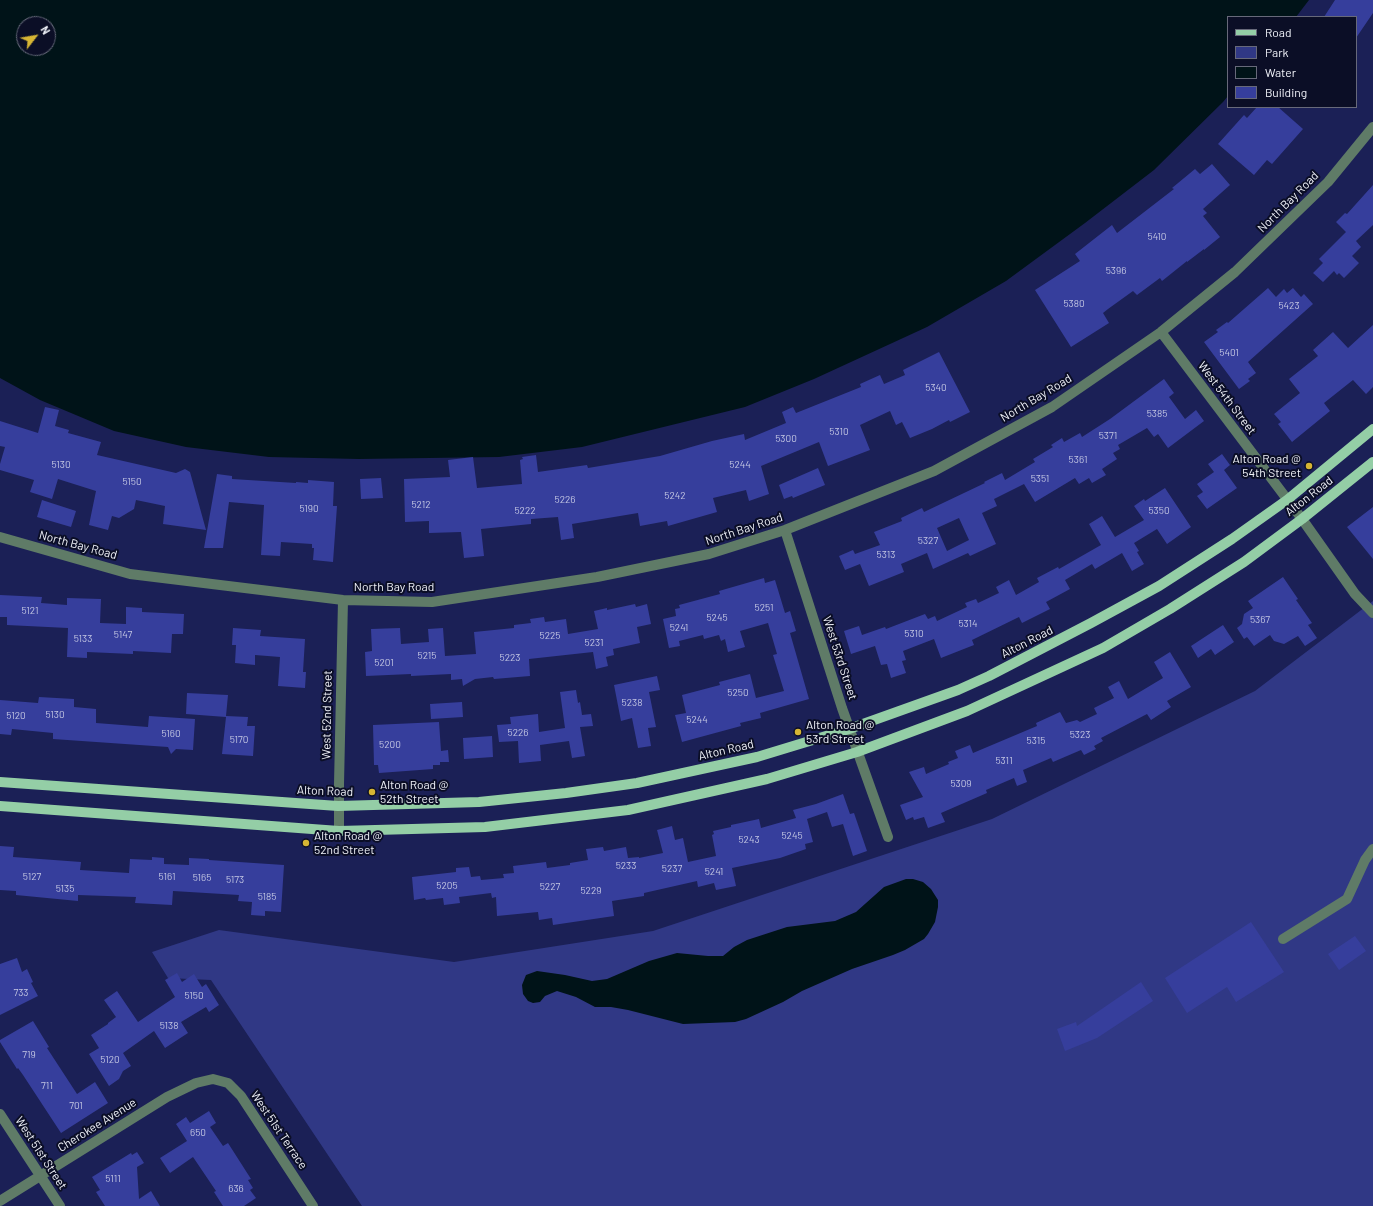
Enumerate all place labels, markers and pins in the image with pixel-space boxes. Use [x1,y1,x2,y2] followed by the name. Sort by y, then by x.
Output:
[1233,452,1301,480] place label: Alton Road @ 54th Street
[1304,461,1314,471] marker: Alton Road @ 54th Street
[806,718,874,746] place label: Alton Road @ 53rd Street
[793,727,803,737] marker: Alton Road @ 53rd Street
[380,778,448,806] place label: Alton Road @ 52th Street
[367,787,377,797] marker: Alton Road @ 52th Street
[314,829,382,857] place label: Alton Road @ 52nd Street
[301,838,311,848] marker: Alton Road @ 52nd Street

